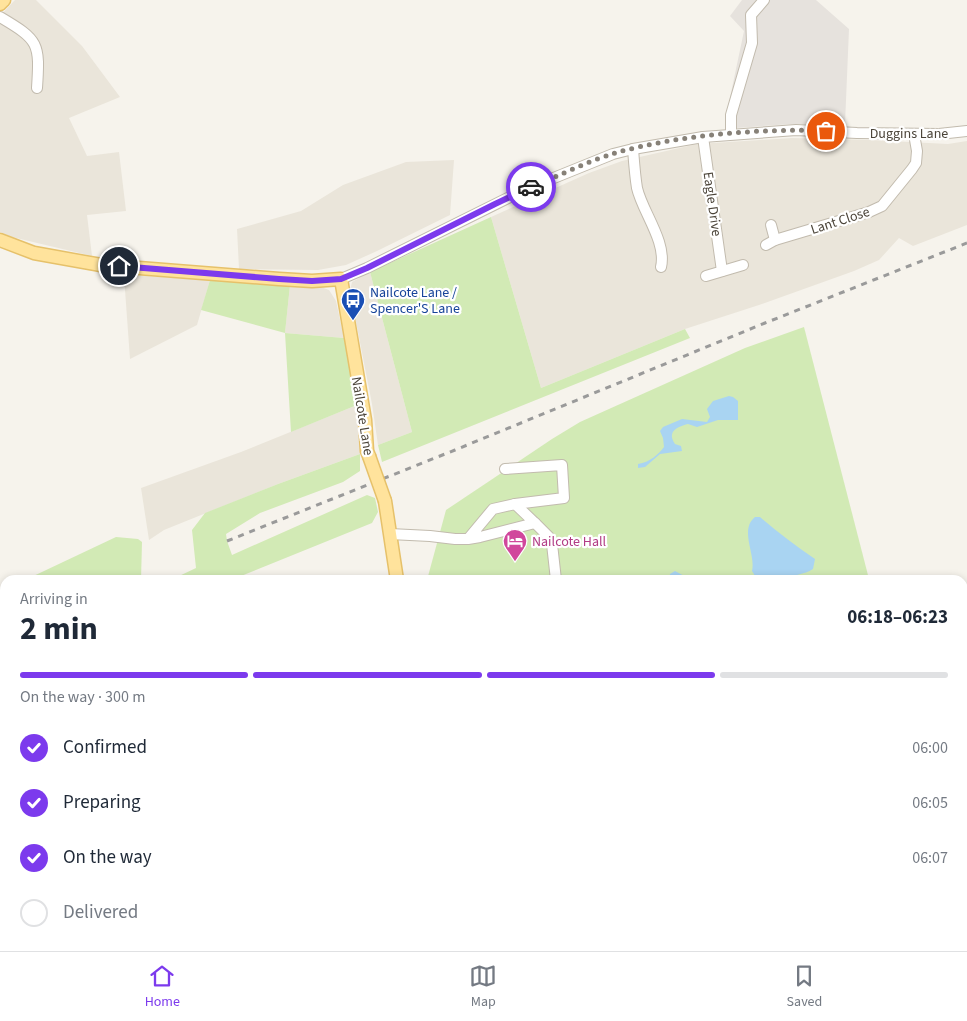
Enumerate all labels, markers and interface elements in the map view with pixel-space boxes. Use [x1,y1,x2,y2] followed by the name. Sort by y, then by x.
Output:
[805,110,847,152] pin
[812,117,840,145] icon: bag
[870,124,948,144] street label: Duggins Lane
[506,162,556,212] courier
[698,170,726,238] street label: Eagle Drive
[517,173,545,201] icon: car
[808,202,872,240] street label: Lant Close
[98,245,140,287] pin
[105,252,133,280] icon: home
[370,283,460,319] place label: Nailcote Lane / Spencer'S Lane
[340,287,366,321] bus stop icon: Nailcote Lane / Spencer'S Lane
[346,375,378,457] street label: Nailcote Lane
[502,528,528,562] hotel icon: Nailcote Hall
[532,532,607,552] place label: Nailcote Hall
[20,588,88,610] text: Arriving in
[847,604,948,631] text: 06:18–06:23
[20,606,98,652] text: 2 min
[20,686,145,708] text: On the way · 300 m
[20,734,48,762] icon: check
[63,734,147,761] text: Confirmed
[912,737,948,759] text: 06:00
[20,789,48,817] icon: check
[63,789,141,816] text: Preparing
[912,792,948,814] text: 06:05
[20,844,48,872] icon: check
[63,844,152,871] text: On the way
[912,847,948,869] text: 06:07
[63,899,138,926] text: Delivered
[145,962,180,1012] tab: Home
[469,962,497,1012] tab: Map
[787,962,822,1012] tab: Saved

